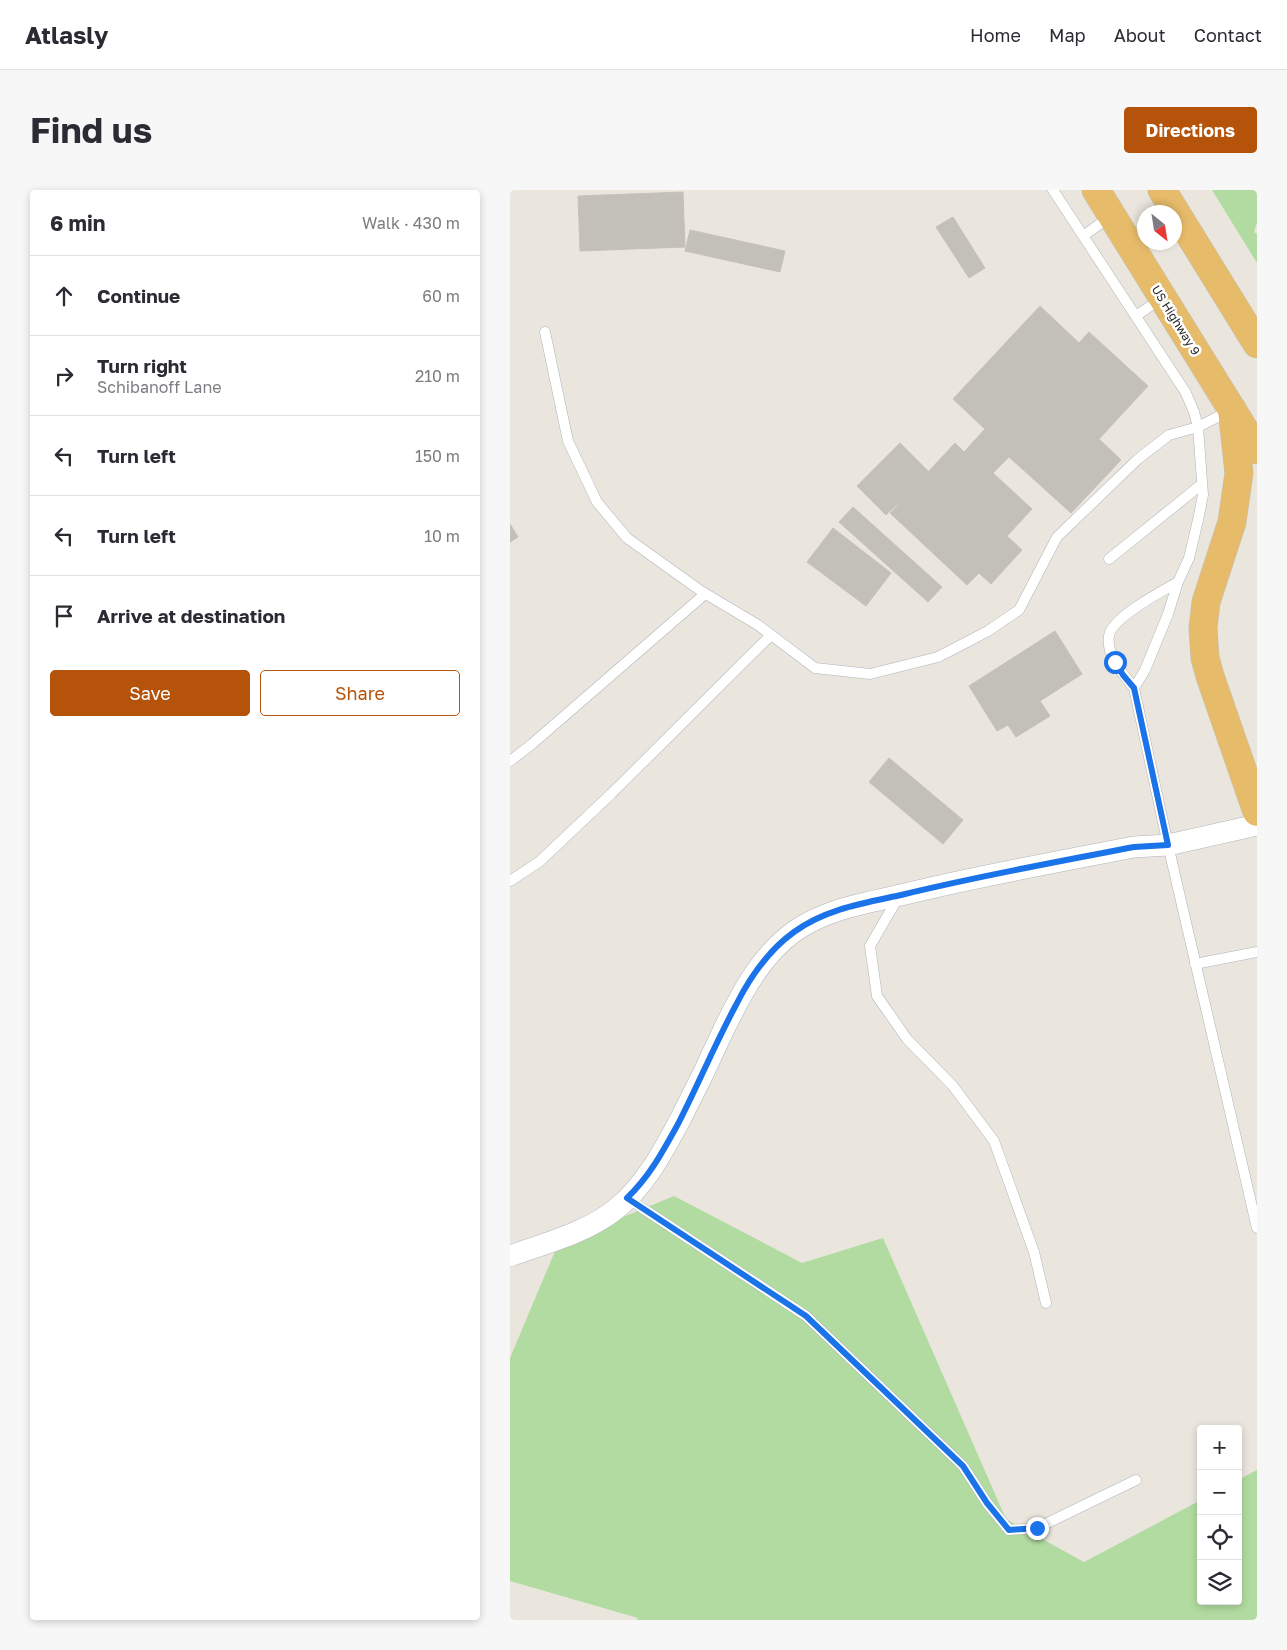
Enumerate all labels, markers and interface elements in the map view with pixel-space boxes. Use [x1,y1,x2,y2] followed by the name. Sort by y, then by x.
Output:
[25,20,108,49] text: Atlasly
[970,24,1021,46] text: Home
[1049,24,1086,46] text: Map
[1114,24,1166,46] text: About
[1194,24,1262,46] text: Contact
[1124,107,1257,153] button: Directions
[30,109,152,151] text: Find us
[1137,205,1182,250] north arrow
[50,210,105,236] text: 6 min
[362,213,460,233] text: Walk · 430 m
[50,282,78,310] icon: ahead
[1149,282,1203,358] street label: US Highway 9
[97,284,180,307] text: Continue
[422,286,460,306] text: 60 m
[97,354,187,377] text: Turn right
[50,362,78,390] icon: right
[415,366,460,386] text: 210 m
[97,377,222,397] text: Schibanoff Lane
[50,442,78,470] icon: left
[97,444,176,467] text: Turn left
[415,446,460,466] text: 150 m
[50,522,78,550] icon: left
[97,524,176,547] text: Turn left
[424,526,460,546] text: 10 m
[50,602,78,630] icon: arrive
[97,604,285,627] text: Arrive at destination
[1104,651,1127,674] route start
[50,670,250,716] button: Save
[260,670,460,716] button: Share
[1197,1425,1242,1605] map controls
[1197,1425,1242,1470] button: +
[1197,1470,1242,1515] button: −
[1197,1515,1242,1560] button: locate
[1026,1517,1049,1540] route end
[1197,1560,1242,1605] button: layers

